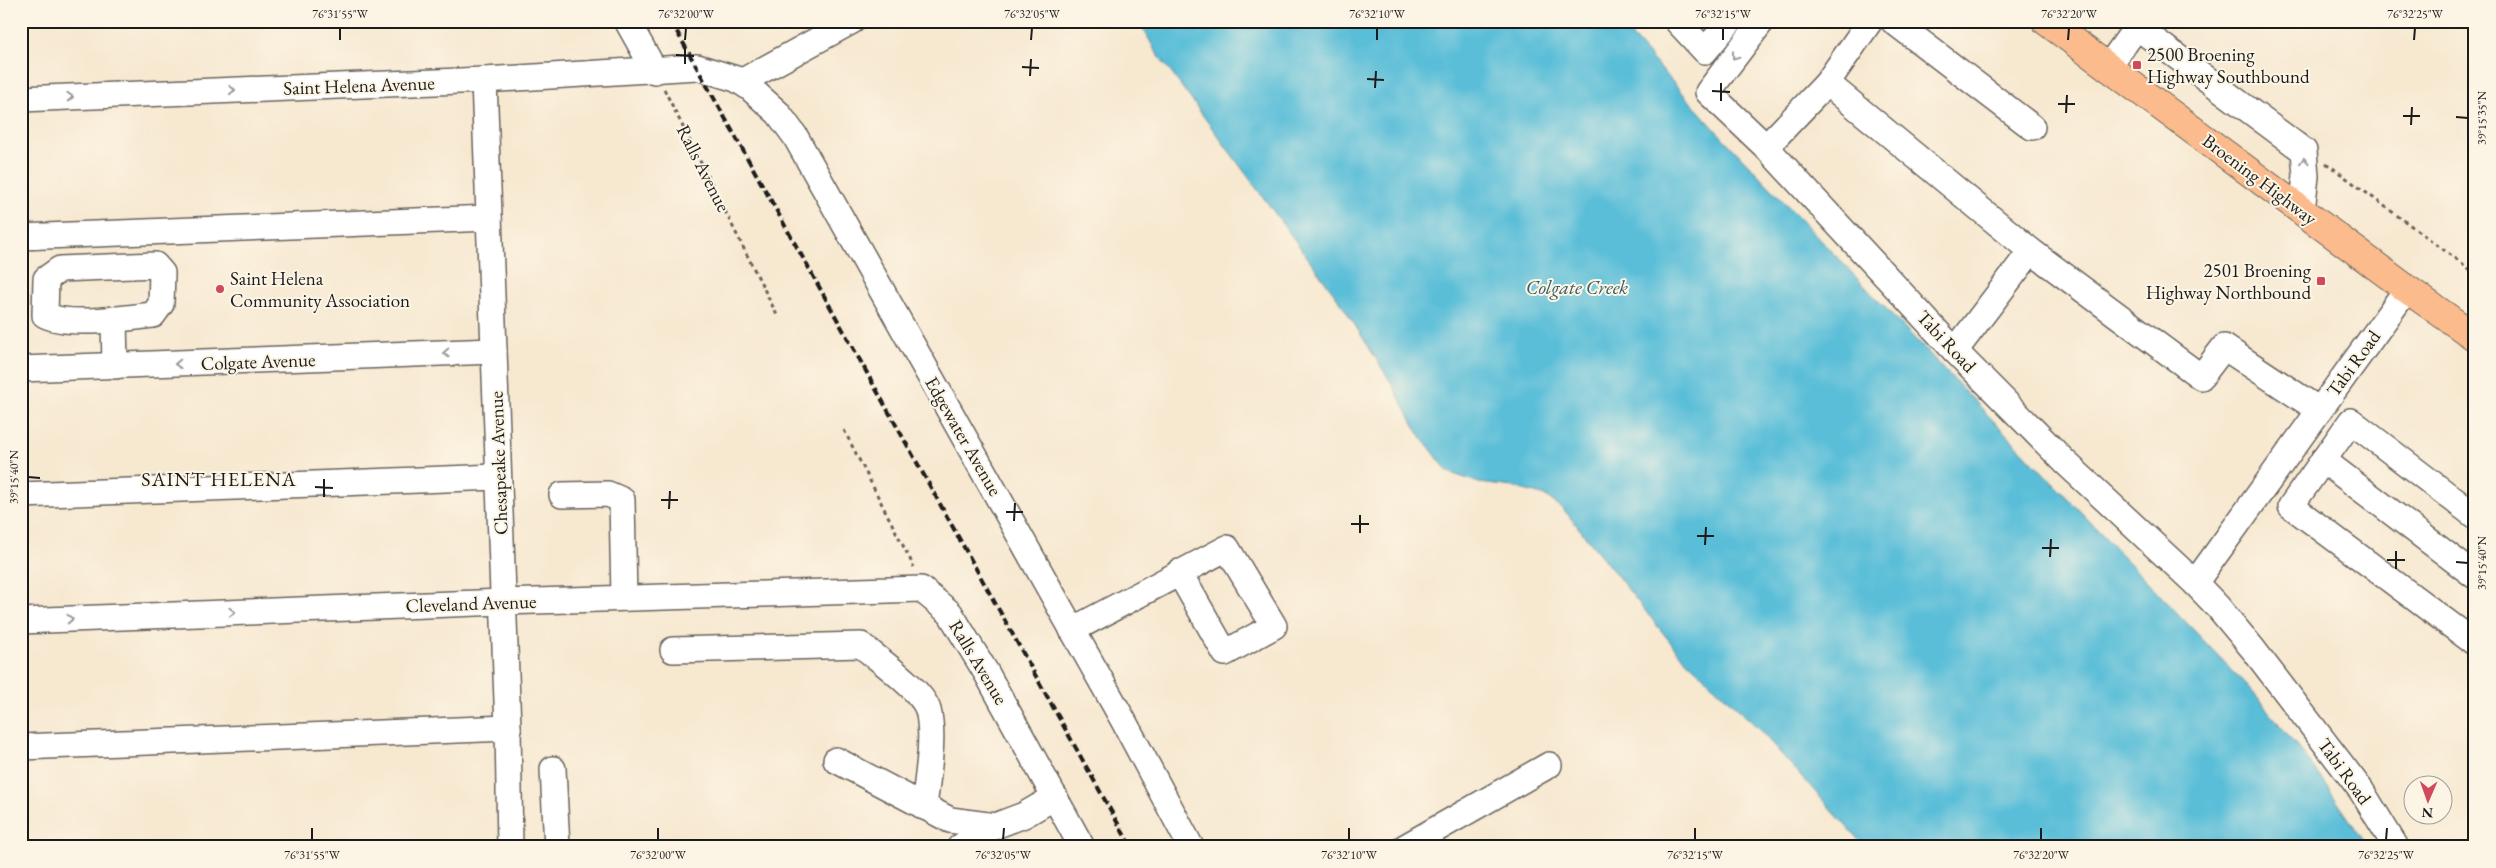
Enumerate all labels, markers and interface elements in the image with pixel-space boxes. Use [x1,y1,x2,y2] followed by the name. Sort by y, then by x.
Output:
[312,6,369,22] text: 76°31'55"W
[658,6,715,22] text: 76°32'00"W
[1004,6,1061,22] text: 76°32'05"W
[1349,6,1406,22] text: 76°32'10"W
[1695,6,1752,22] text: 76°32'15"W
[2041,6,2098,22] text: 76°32'20"W
[2387,6,2444,22] text: 76°32'25"W
[2147,42,2310,89] place label: 2500 Broening Highway Southbound
[1732,50,1740,59] one-way arrow
[2131,59,2143,71] marker: 2500 Broening Highway Southbound
[283,70,435,101] street label: Saint Helena Avenue
[229,85,237,95] one-way arrow
[66,91,74,102] one-way arrow
[2474,91,2490,145] text: 39°15'35"N
[671,120,736,216] street label: Ralls Avenue
[2197,128,2323,231] street label: Broening Highway
[2299,157,2310,165] one-way arrow
[2146,258,2312,305] place label: 2501 Broening Highway Northbound
[230,266,410,313] place label: Saint Helena Community Association
[1526,274,1628,300] water label: Colgate Creek
[2315,275,2327,287] marker: 2501 Broening Highway Northbound
[214,283,226,295] marker: Saint Helena Community Association
[1911,305,1982,378] street label: Tabi Road
[2321,325,2386,402] street label: Tabi Road
[200,347,316,376] street label: Colgate Avenue
[441,347,449,358] one-way arrow
[174,358,182,369] one-way arrow
[919,372,1008,500] street label: Edgewater Avenue
[483,391,514,535] street label: Chesapeake Avenue
[6,450,22,504] text: 39°15'40"N
[141,466,297,492] district label: SAINT HELENA
[2474,536,2490,590] text: 39°15'40"N
[405,589,537,618] street label: Cleveland Avenue
[229,607,237,618] one-way arrow
[66,614,74,624] one-way arrow
[943,615,1014,709] street label: Ralls Avenue
[2312,733,2377,810] street label: Tabi Road
[2404,776,2454,826] north arrow
[2421,804,2434,822] text: N
[284,847,341,863] text: 76°31'55"W
[630,847,687,863] text: 76°32'00"W
[975,847,1032,863] text: 76°32'05"W
[1321,847,1378,863] text: 76°32'10"W
[1667,847,1724,863] text: 76°32'15"W
[2013,847,2070,863] text: 76°32'20"W
[2358,847,2415,863] text: 76°32'25"W

